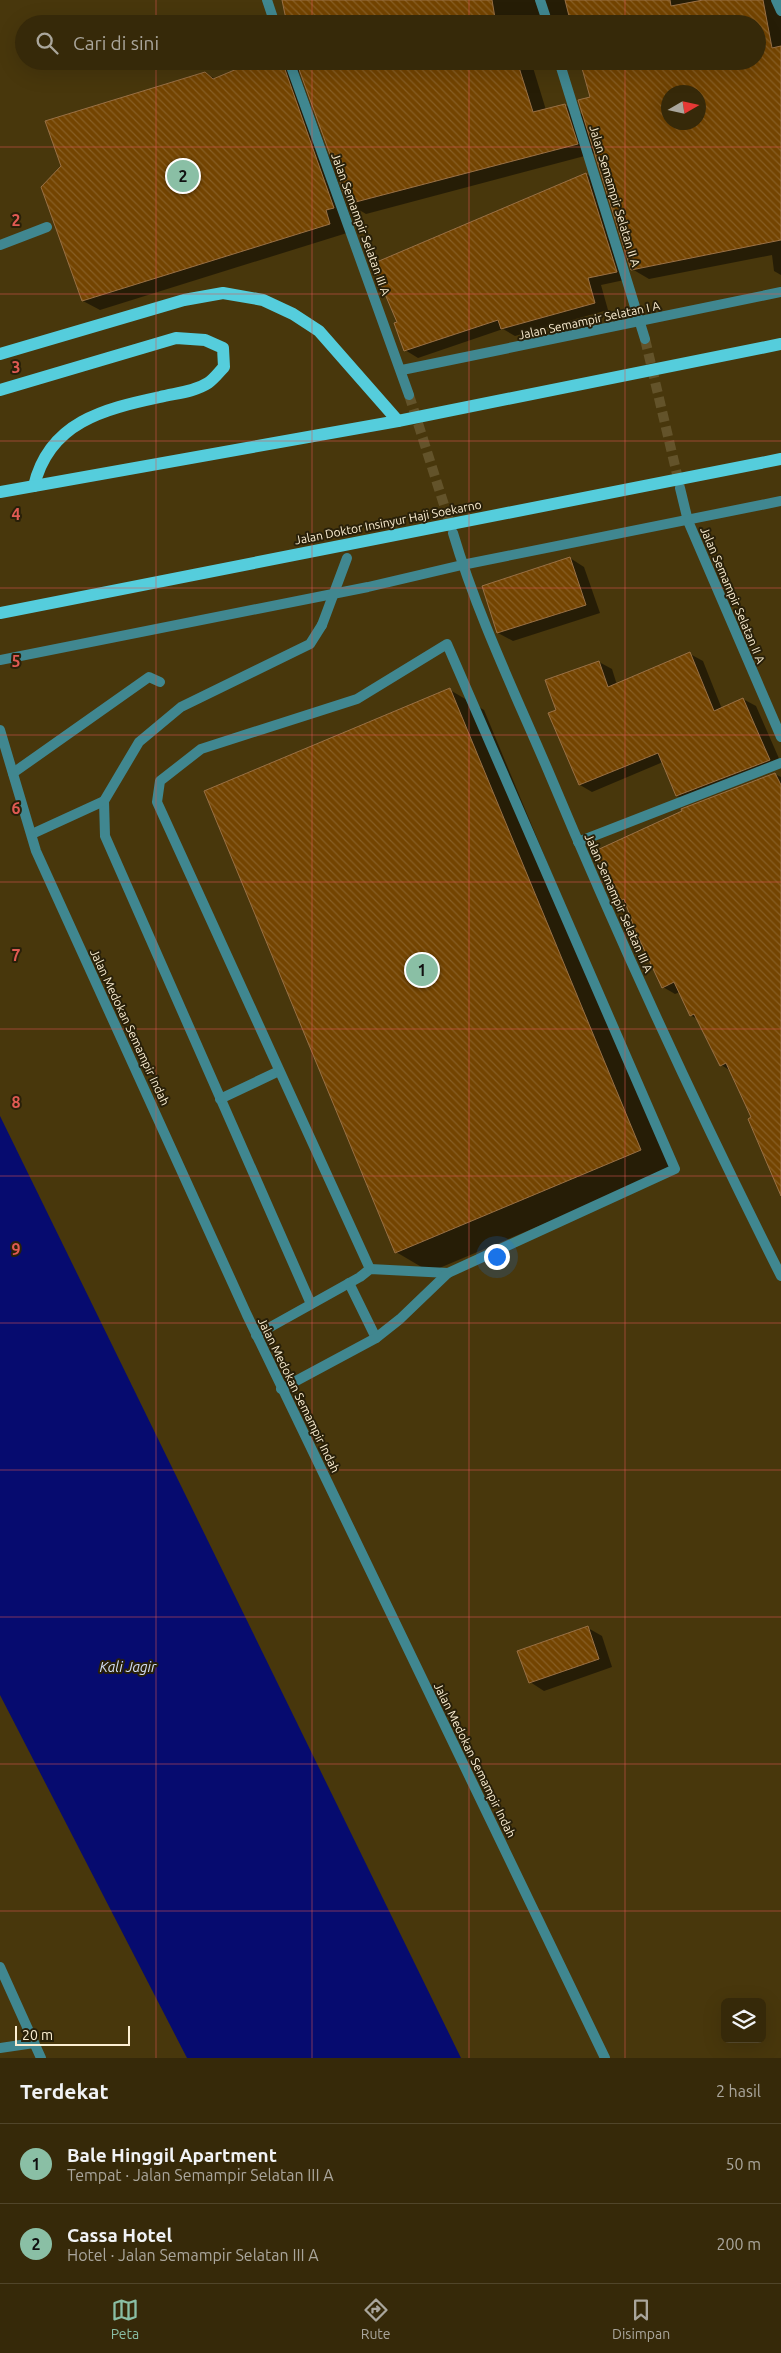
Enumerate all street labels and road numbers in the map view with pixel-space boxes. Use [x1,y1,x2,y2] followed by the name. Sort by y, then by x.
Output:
[587,124,643,269] street label: Jalan Semampir Selatan II A
[329,151,393,297] street label: Jalan Semampir Selatan III A
[517,299,661,341] street label: Jalan Semampir Selatan I A
[294,497,482,547] street label: Jalan Doktor Insinyur Haji Soekarno
[698,525,768,666] street label: Jalan Semampir Selatan II A
[582,832,656,975] street label: Jalan Semampir Selatan III A
[88,947,172,1107] street label: Jalan Medokan Semampir Indah
[256,1315,342,1475] street label: Jalan Medokan Semampir Indah
[432,1680,518,1840] street label: Jalan Medokan Semampir Indah

